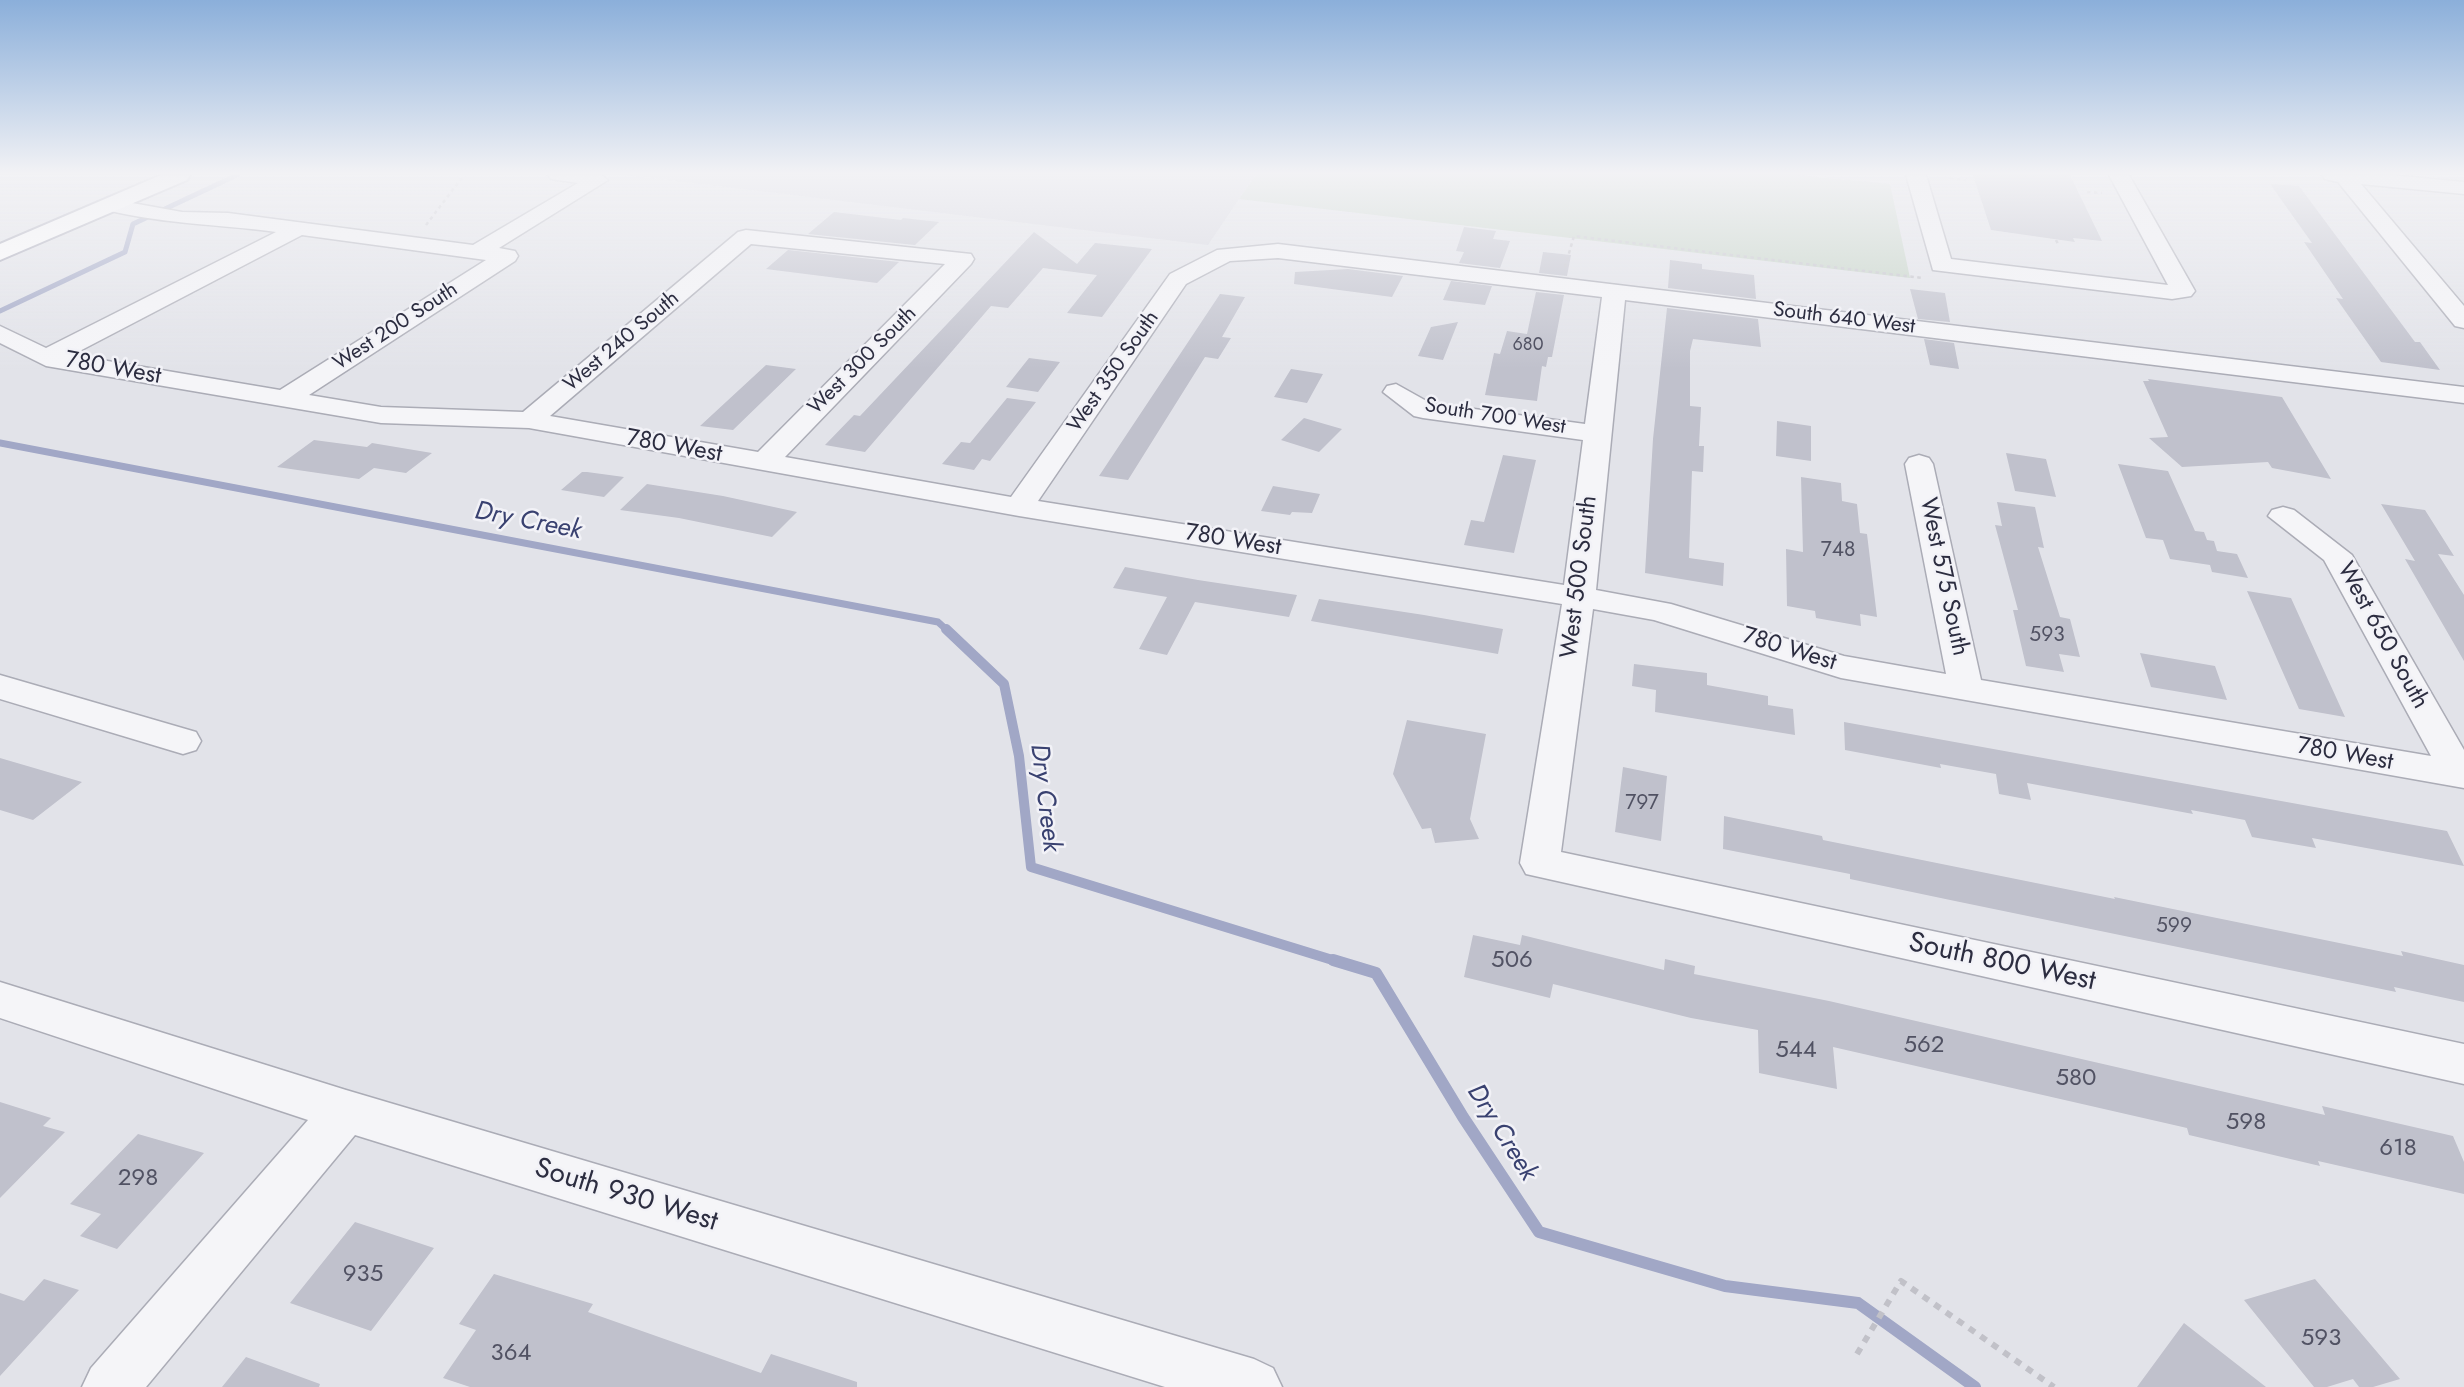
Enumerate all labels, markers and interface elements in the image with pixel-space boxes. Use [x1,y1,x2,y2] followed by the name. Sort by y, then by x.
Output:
[329,277,463,377] street label: West 200 South
[559,286,685,398] street label: West 240 South
[1771,298,1917,340] street label: South 640 West
[804,302,922,420] street label: West 300 South
[1063,307,1165,437] street label: West 350 South
[1513,335,1543,357] house number: 680
[63,346,163,392] street label: 780 West
[1423,393,1567,441] street label: South 700 West
[624,424,724,470] street label: 780 West
[1556,494,1604,660] street label: West 500 South
[1912,495,1974,659] street label: West 575 South
[472,496,584,548] water label: Dry Creek
[1183,519,1283,563] street label: 780 West
[1821,538,1855,564] house number: 748
[2330,558,2434,714] street label: West 650 South
[1738,622,1840,678] street label: 780 West
[2029,623,2065,649] house number: 593
[2295,732,2395,778] street label: 780 West
[1022,742,1066,854] water label: Dry Creek
[1625,791,1659,817] house number: 797
[2156,914,2192,940] house number: 599
[1905,927,2099,999] street label: South 800 West
[1491,947,1533,975] house number: 506
[1903,1032,1945,1060] house number: 562
[1775,1037,1817,1065] house number: 544
[2055,1065,2097,1093] house number: 580
[1459,1079,1543,1187] water label: Dry Creek
[2226,1109,2266,1137] house number: 598
[2379,1135,2417,1163] house number: 618
[530,1152,722,1240] street label: South 930 West
[118,1165,158,1193] house number: 298
[343,1261,383,1289] house number: 935
[2301,1325,2341,1353] house number: 593
[491,1340,531,1368] house number: 364

